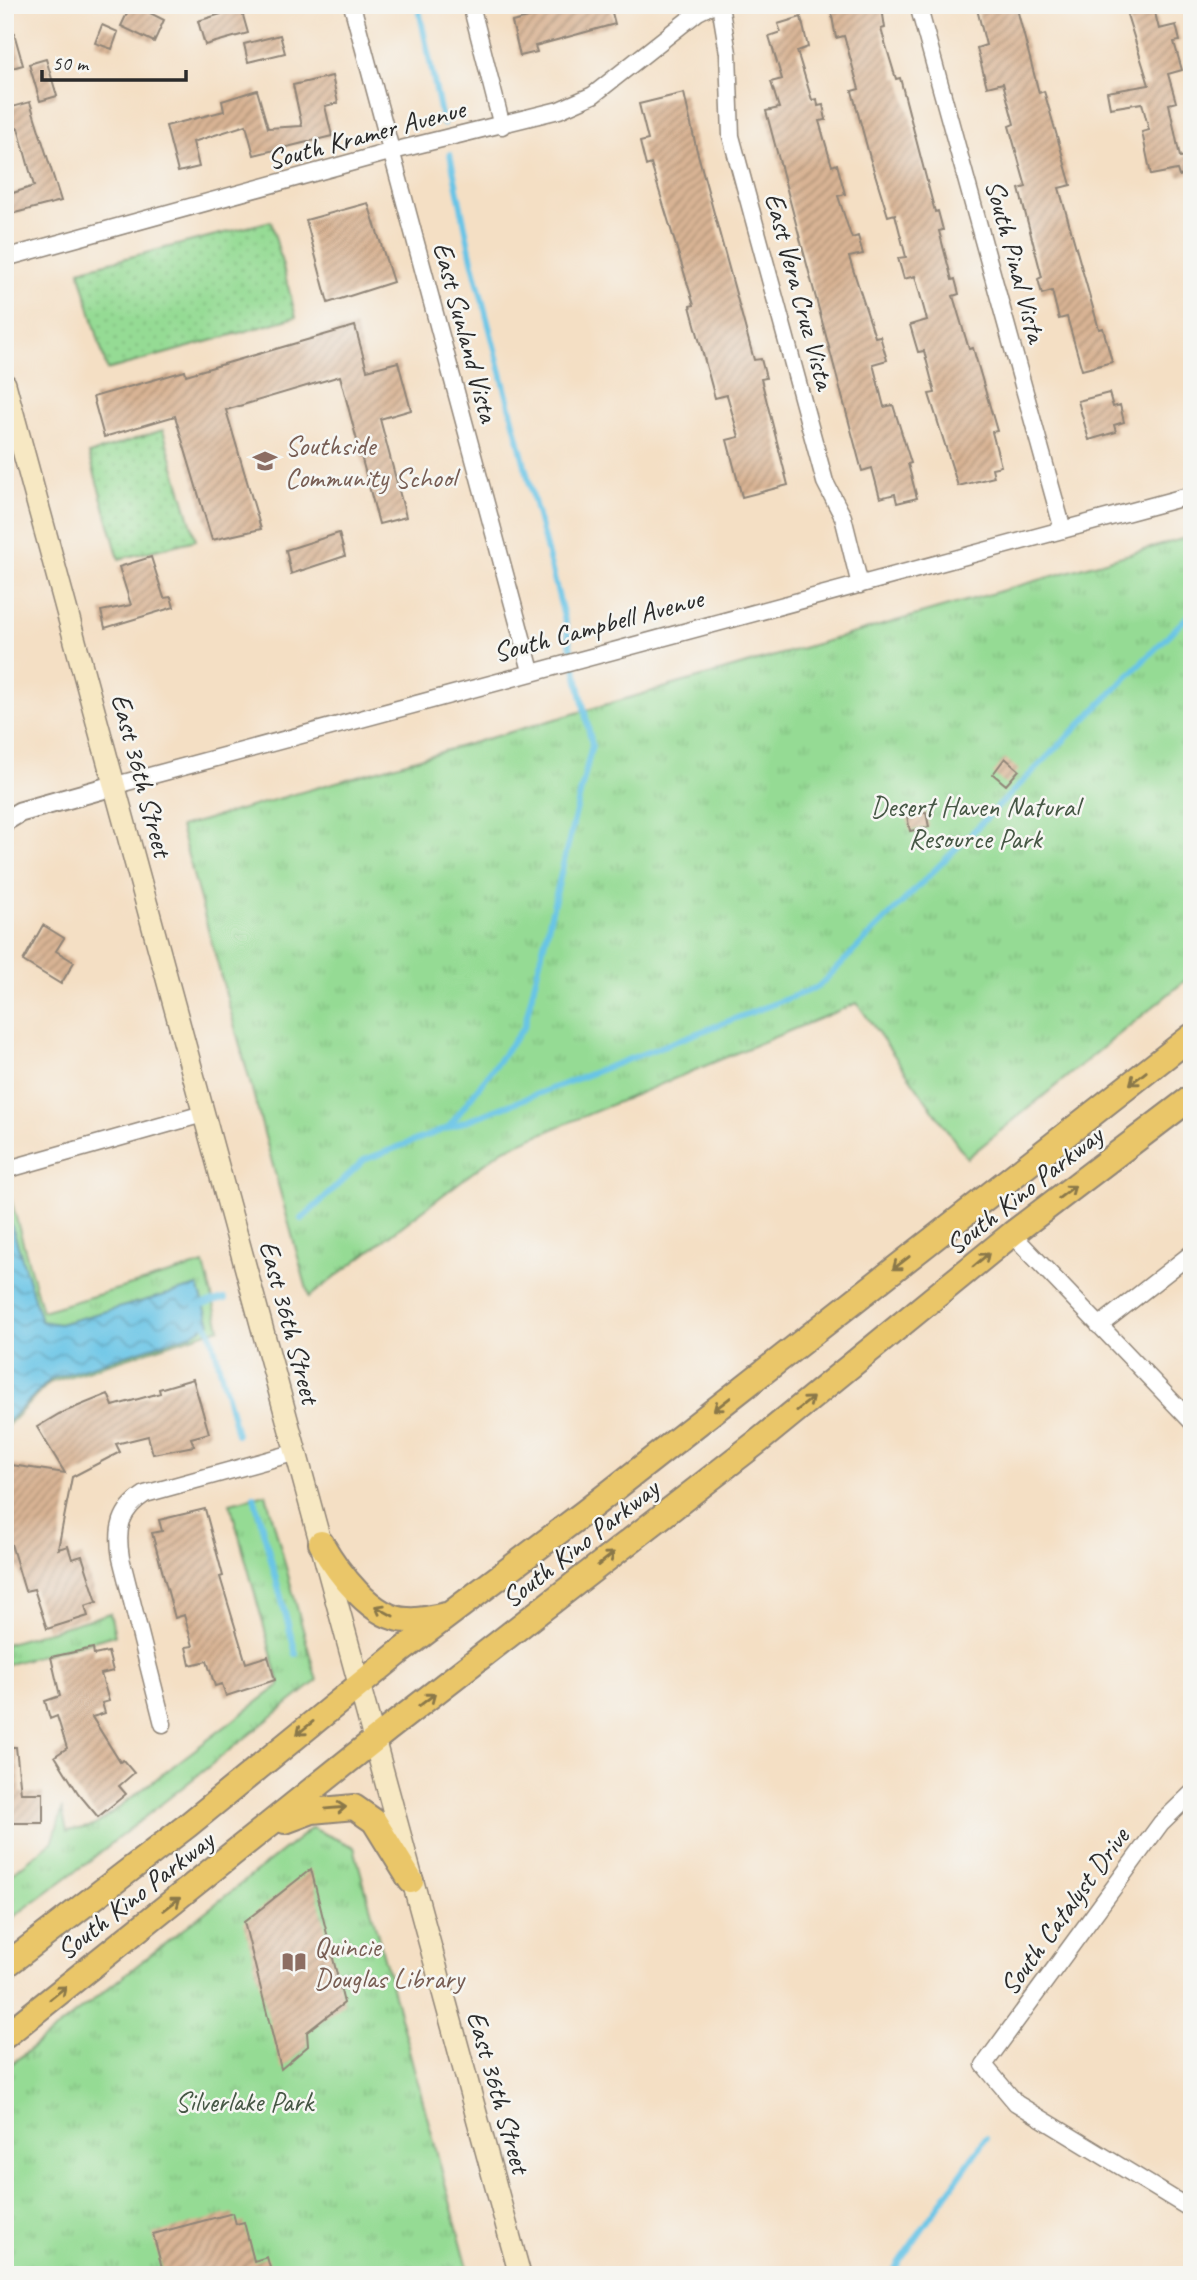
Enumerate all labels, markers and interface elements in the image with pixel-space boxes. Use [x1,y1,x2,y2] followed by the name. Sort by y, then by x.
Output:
[42,38,186,82] scale bar
[52,50,90,76] text: 50 m
[263,90,471,177] street label: South Kramer Avenue
[978,176,1055,348] street label: South Pinal Vista
[757,189,844,395] street label: East Vera Cruz Vista
[425,238,507,427] street label: East Sunland Vista
[285,428,462,495] place label: Southside Community School
[251,447,279,475] school or university icon: Southside Community School
[489,580,708,670] street label: South Campbell Avenue
[103,690,181,863] street label: East 36th Street
[871,789,1085,856] park label: Desert Haven Natural Resource Park
[1129,1070,1148,1085] one-way arrow
[938,1116,1111,1262] street label: South Kino Parkway
[1057,1185,1075,1200] one-way arrow
[251,1237,329,1410] street label: East 36th Street
[972,1253,990,1269] one-way arrow
[892,1256,910,1271] one-way arrow
[713,1396,732,1411] one-way arrow
[795,1397,813,1412] one-way arrow
[494,1469,667,1615] street label: South Kino Parkway
[596,1551,614,1566] one-way arrow
[375,1604,395,1618] one-way arrow
[417,1692,436,1707] one-way arrow
[296,1720,315,1735] one-way arrow
[325,1801,347,1814] one-way arrow
[991,1819,1138,2002] street label: South Catalyst Drive
[49,1821,222,1967] street label: South Kino Parkway
[163,1896,181,1911] one-way arrow
[314,1929,466,1996] place label: Quincie Douglas Library
[280,1948,308,1976] library icon: Quincie Douglas Library
[49,1986,67,2001] one-way arrow
[459,2007,540,2180] street label: East 36th Street
[175,2084,316,2119] park label: Silverlake Park

